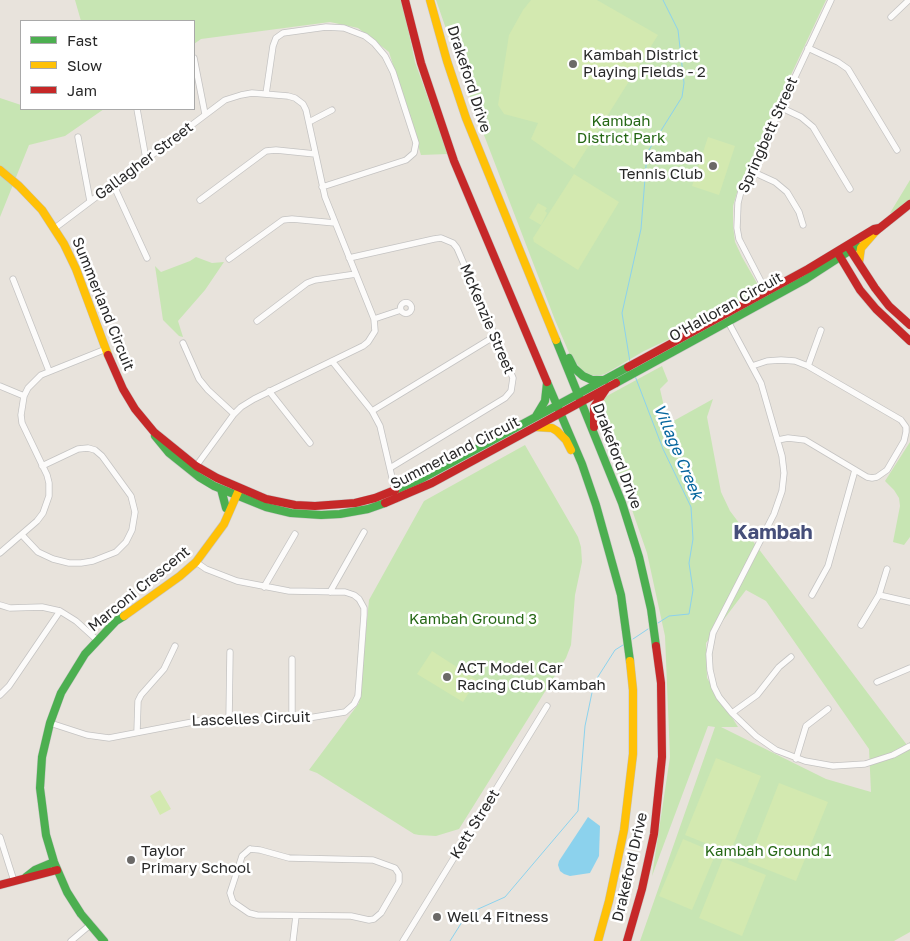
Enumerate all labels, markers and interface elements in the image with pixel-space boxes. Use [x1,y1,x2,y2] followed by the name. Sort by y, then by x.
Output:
[20,20,195,110] legend
[443,23,495,135] street label: Drakeford Drive
[67,31,98,49] text: Fast
[583,46,706,81] place label: Kambah District Playing Fields - 2
[67,56,102,74] text: Slow
[567,58,579,70] marker: Kambah District Playing Fields - 2
[734,74,802,196] street label: Springbett Street
[67,81,97,99] text: Jam
[577,112,665,147] park label: Kambah District Park
[91,118,197,204] street label: Gallagher Street
[619,148,703,183] place label: Kambah Tennis Club
[707,160,719,172] marker: Kambah Tennis Club
[68,235,138,373] street label: Summerland Circuit
[456,261,518,377] street label: McKenzie Street
[666,268,786,346] street label: O'Halloran Circuit
[589,401,645,511] street label: Drakeford Drive
[649,401,707,503] water label: Village Creek
[387,413,523,493] street label: Summerland Circuit
[733,521,813,545] district label: Kambah
[84,542,194,636] street label: Marconi Crescent
[409,610,537,628] park label: Kambah Ground 3
[457,659,606,694] place label: ACT Model Car Racing Club Kambah
[441,671,453,683] marker: ACT Model Car Racing Club Kambah
[191,708,311,730] street label: Lascelles Circuit
[447,786,503,862] street label: Kett Street
[609,811,651,923] street label: Drakeford Drive
[141,842,251,877] place label: Taylor Primary School
[705,842,831,860] park label: Kambah Ground 1
[125,854,137,866] marker: Taylor Primary School
[447,908,549,926] place label: Well 4 Fitness
[431,911,443,923] marker: Well 4 Fitness

